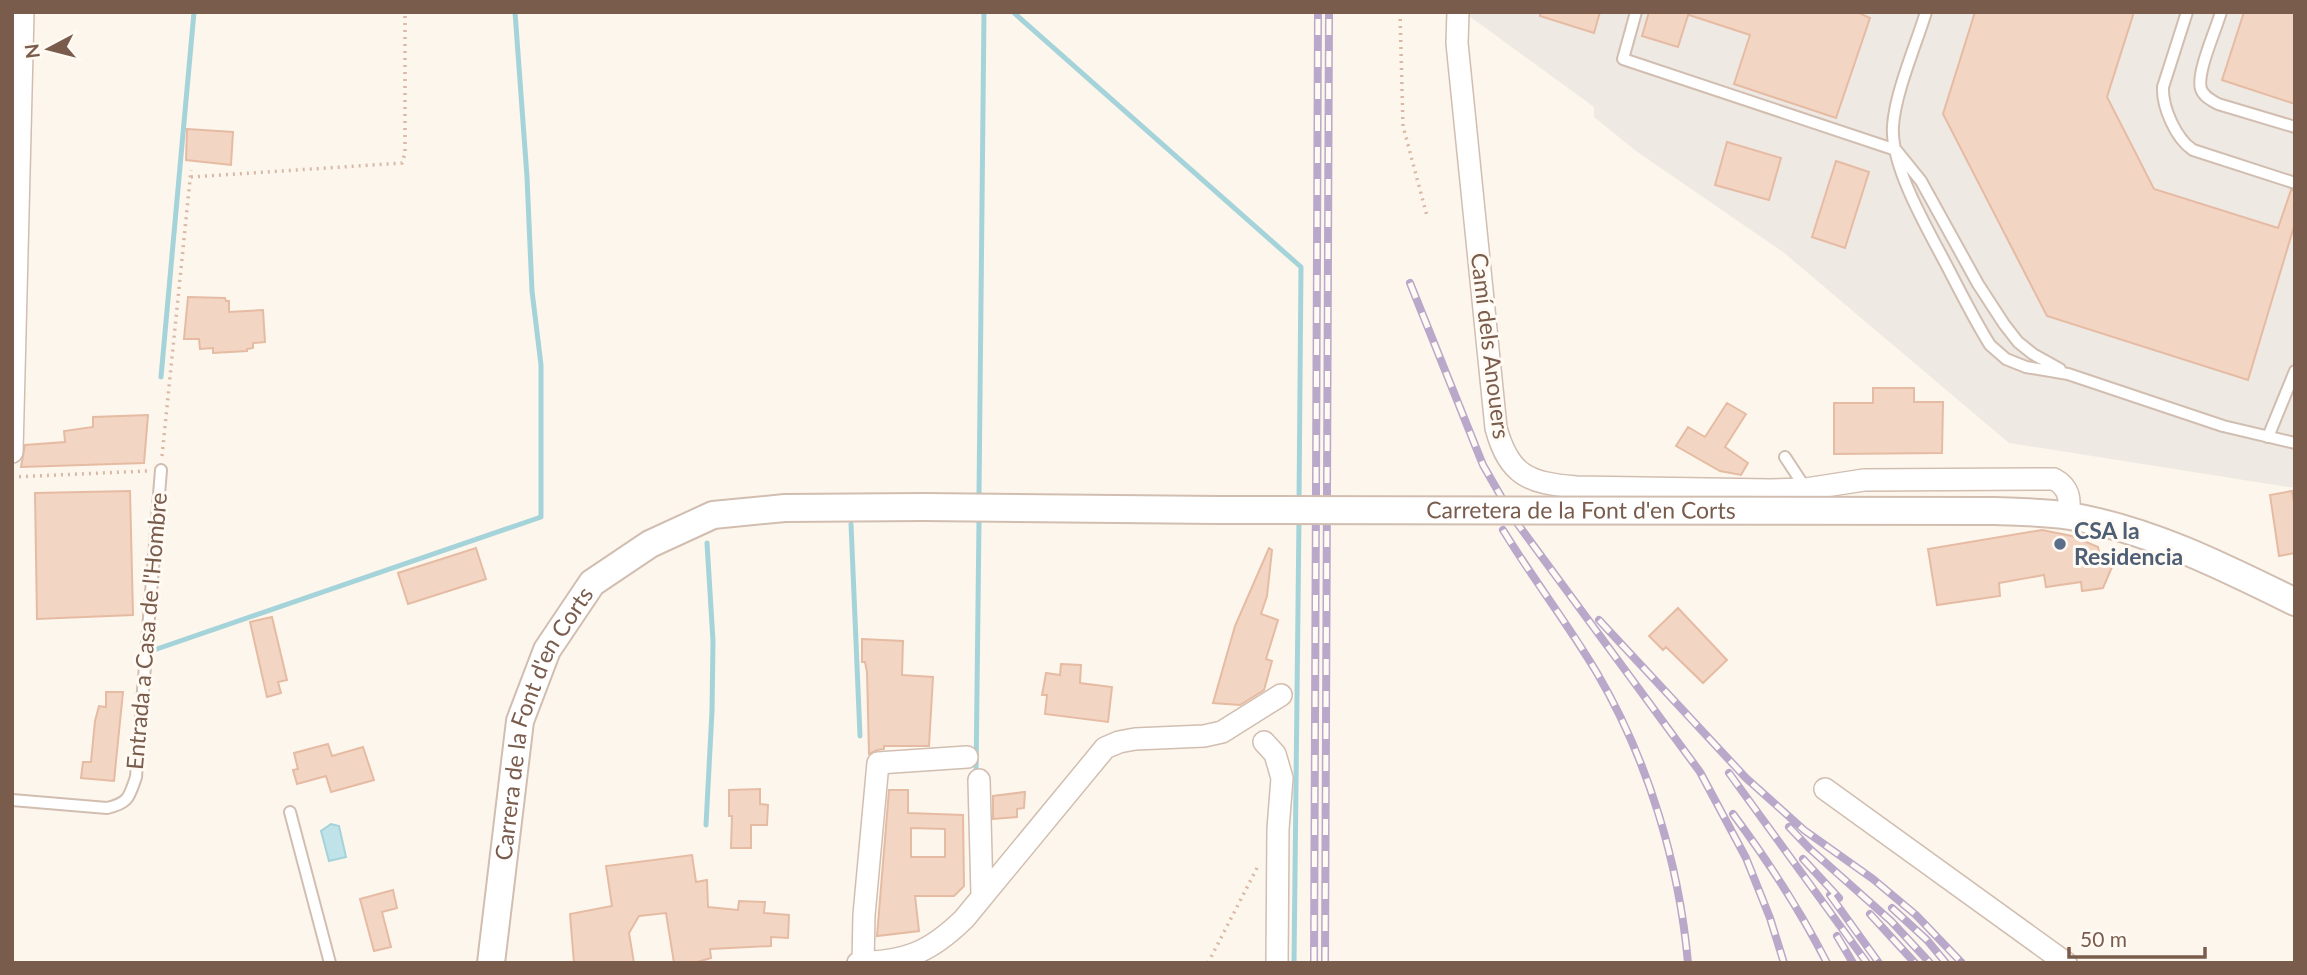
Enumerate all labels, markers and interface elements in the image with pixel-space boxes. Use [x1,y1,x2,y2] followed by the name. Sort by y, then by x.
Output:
[14,14,84,84] north arrow
[19,42,44,60] text: N
[1466,251,1516,441] street label: Camí dels Anouers
[120,491,172,771] street label: Entrada a Casa de l'Hombre
[1426,495,1736,524] street label: Carretera de la Font d'en Corts
[2074,516,2183,570] place label: CSA la Residencia
[2052,536,2068,552] marker: CSA la Residencia
[488,581,598,862] street label: Carrera de la Font d'en Corts
[2069,916,2206,960] scale bar
[2080,926,2127,951] text: 50 m

